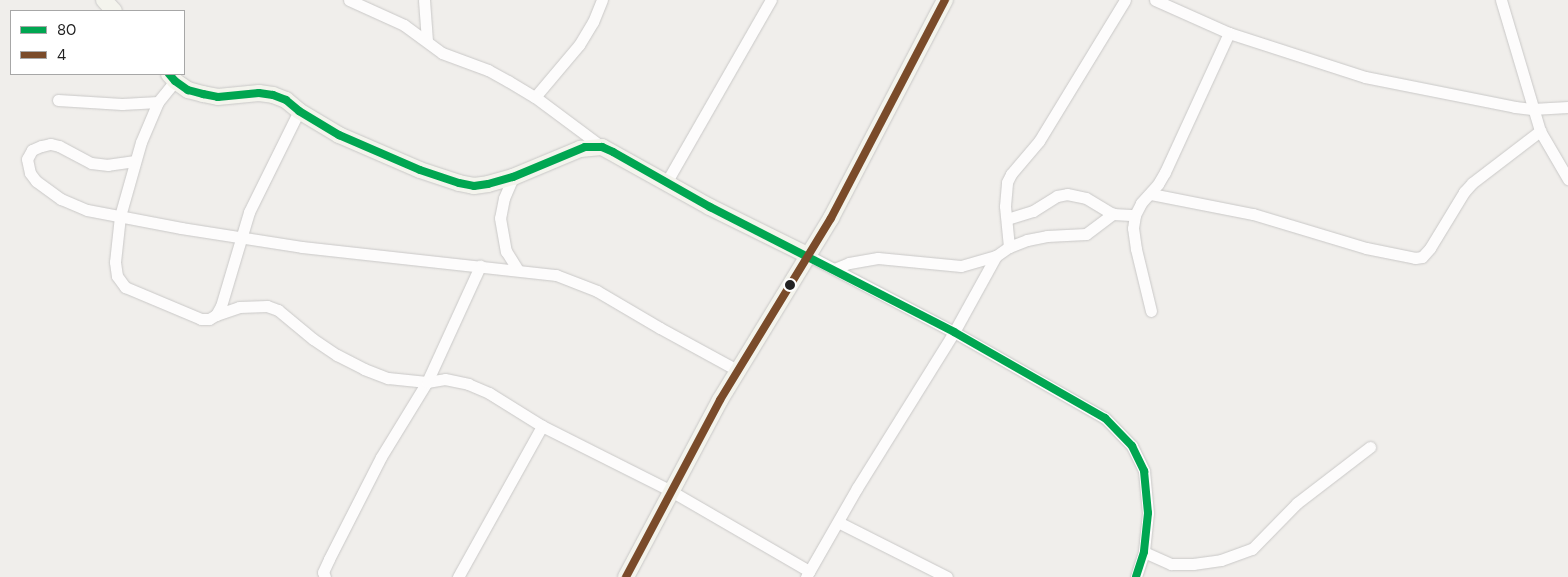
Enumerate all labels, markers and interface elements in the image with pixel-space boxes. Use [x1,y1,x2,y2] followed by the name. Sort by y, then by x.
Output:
[10,10,185,75] legend
[57,20,76,40] text: 80
[57,45,66,65] text: 4
[785,280,795,290] unlabelled marker

